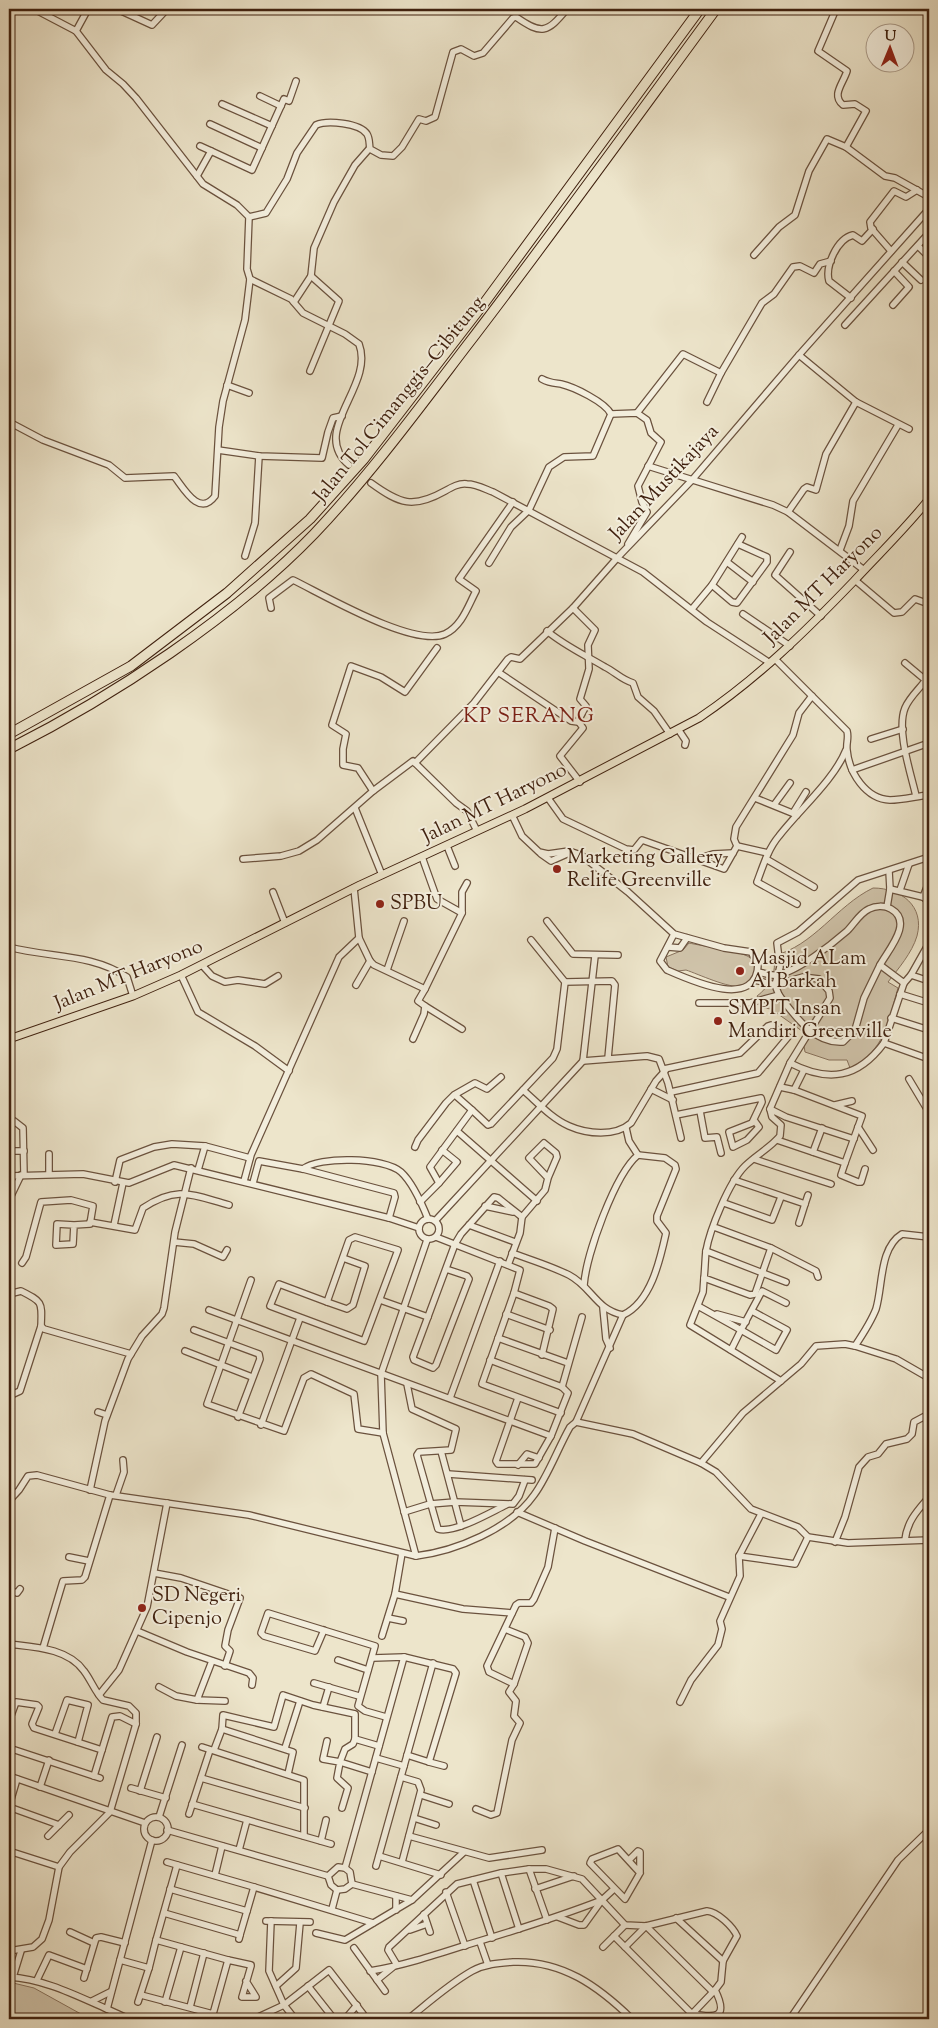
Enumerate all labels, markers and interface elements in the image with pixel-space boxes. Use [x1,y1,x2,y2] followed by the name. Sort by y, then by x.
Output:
[866,22,916,72] north arrow
[884,27,897,47] text: U
[307,290,493,510] street label: Jalan Tol Cimanggis–Cibitung
[603,418,727,548] street label: Jalan Mustikajaya
[757,520,890,653] street label: Jalan MT Haryono
[463,702,595,732] district label: KP SERANG
[417,756,572,852] street label: Jalan MT Haryono
[567,844,723,896] place label: Marketing Gallery Relife Greenville
[551,863,563,875] marker: Marketing Gallery Relife Greenville
[390,890,442,919] place label: SPBU
[374,898,386,910] marker: SPBU
[49,933,208,1019] street label: Jalan MT Haryono
[750,945,867,997] place label: Masjid ALam Al Barkah
[734,965,746,977] marker: Masjid ALam Al Barkah
[728,995,892,1047] place label: SMPIT Insan Mandiri Greenville
[712,1015,724,1027] marker: SMPIT Insan Mandiri Greenville
[152,1582,241,1634] place label: SD Negeri Cipenjo
[136,1602,148,1614] marker: SD Negeri Cipenjo

